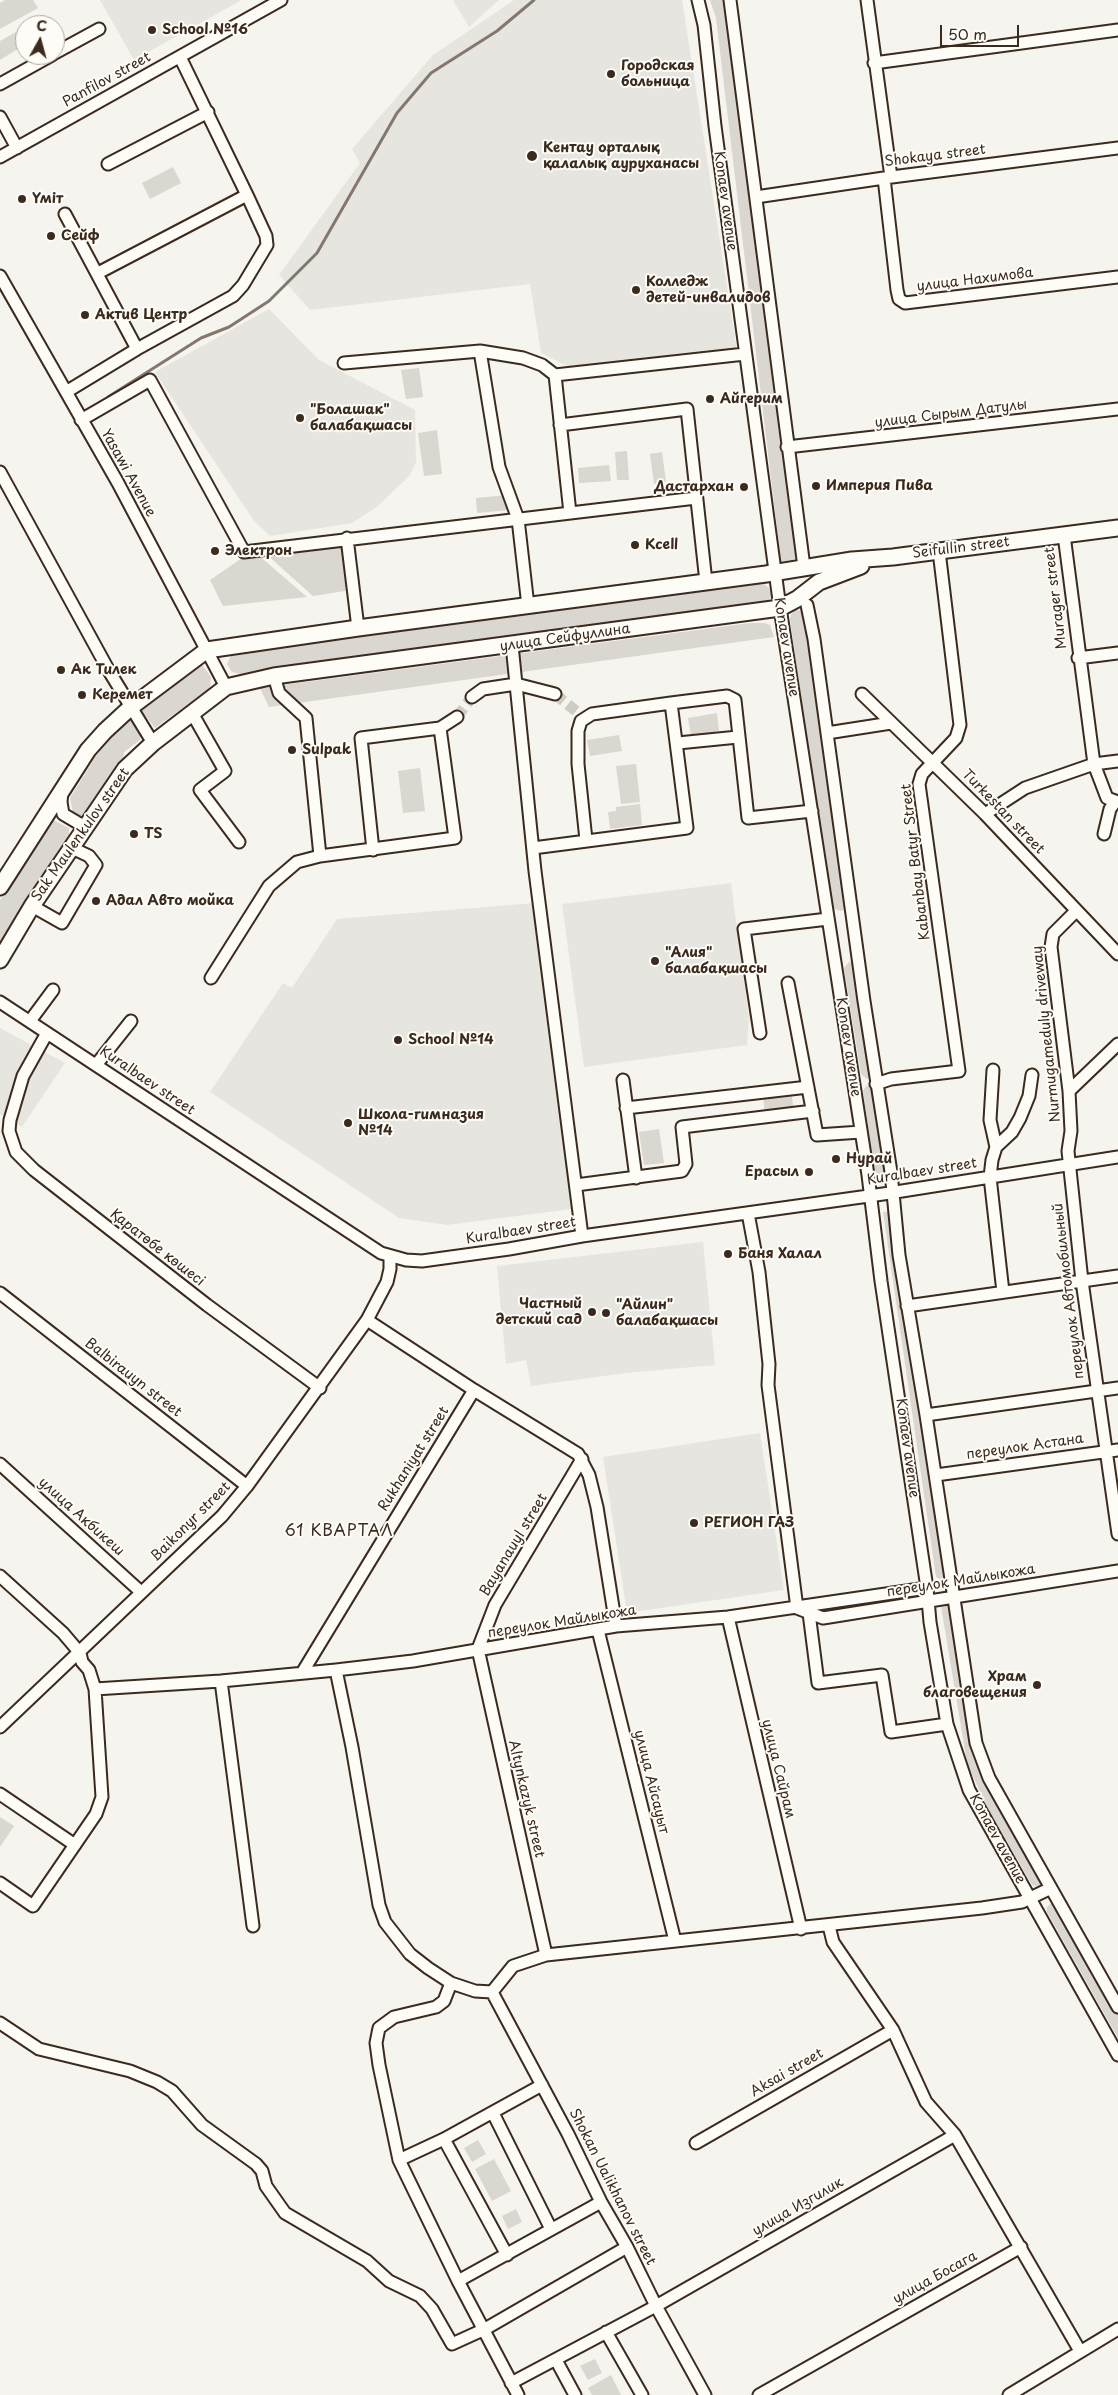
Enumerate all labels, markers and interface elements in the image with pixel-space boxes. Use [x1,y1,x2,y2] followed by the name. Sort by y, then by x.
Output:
[15,15,65,65] north arrow
[35,15,48,37] text: С
[943,15,1022,47] scale bar
[162,22,248,38] place label: School №16
[948,22,987,45] text: 50 m
[146,24,158,36] marker: School №16
[60,49,154,111] street label: Panfilov street
[621,58,695,90] place label: Городская больница
[605,68,617,80] marker: Городская больница
[543,140,699,172] place label: Кентау орталық қалалық ауруханасы
[883,141,987,171] street label: Shokaya street
[525,149,539,163] marker: Кентау орталық қалалық ауруханасы
[710,150,740,252] street label: Konaev avenue
[32,191,63,207] place label: Үміт
[16,193,28,205] marker: Үміт
[61,228,100,244] place label: Сейф
[45,230,57,242] marker: Сейф
[916,265,1034,295] street label: улица Нахимова
[646,274,771,306] place label: Колледж детей-инвалидов
[630,284,642,296] marker: Колледж детей-инвалидов
[95,307,187,323] place label: Актив Центр
[79,309,91,321] marker: Актив Центр
[720,391,783,407] place label: Айгерим
[704,393,716,405] marker: Айгерим
[874,396,1028,432] street label: улица Сырым Датулы
[310,402,412,434] place label: "Болашак" балабақшасы
[294,412,306,424] marker: "Болашак" балабақшасы
[97,426,159,520] street label: Yasawi Avenue
[826,478,933,494] place label: Империя Пива
[654,479,734,495] place label: Дастархан
[810,480,822,492] marker: Империя Пива
[738,481,750,493] marker: Дастархан
[912,534,1010,562] street label: Seifullin street
[645,537,678,553] place label: Kcell
[629,539,641,551] marker: Kcell
[225,543,292,559] place label: Электрон
[209,545,221,557] marker: Электрон
[1041,546,1071,650] street label: Murager street
[770,596,802,698] street label: Konaev avenue
[499,621,631,655] street label: улица Сейфуллина
[71,662,136,678] place label: Ак Тилек
[55,664,67,676] marker: Ак Тилек
[92,687,153,703] place label: Керемет
[76,689,88,701] marker: Керемет
[302,742,352,758] place label: Sulpak
[286,744,298,756] marker: Sulpak
[29,765,133,905] street label: Sak Maulenkulov street
[958,766,1048,858] street label: Turkestan street
[898,783,934,941] street label: Kabanbay Batyr Street
[144,826,162,842] place label: TS
[128,828,140,840] marker: TS
[106,893,234,909] place label: Адал Авто мойка
[90,895,102,907] marker: Адал Авто мойка
[665,945,767,978] place label: "Алия" балабақшасы
[1029,945,1065,1123] street label: Nurmugameduly driveway
[649,955,661,967] marker: "Алия" балабақшасы
[832,996,864,1098] street label: Konaev avenue
[408,1032,494,1048] place label: School №14
[392,1034,404,1046] marker: School №14
[96,1043,198,1119] street label: Kuralbaev street
[358,1107,484,1140] place label: Школа-гимназия №14
[342,1117,354,1129] marker: Школа-гимназия №14
[846,1151,892,1167] place label: Нурай
[830,1153,842,1165] marker: Нурай
[866,1155,978,1189] street label: Kuralbaev street
[745,1164,799,1180] place label: Ерасыл
[803,1166,815,1178] marker: Ерасыл
[1050,1202,1088,1380] street label: переулок Автомобильный
[106,1206,208,1290] street label: Қаратөбе көшесі
[465,1214,577,1248] street label: Kuralbaev street
[738,1246,822,1262] place label: Баня Халал
[722,1248,734,1260] marker: Баня Халал
[496,1296,582,1328] place label: Частный детский сад
[616,1297,718,1330] place label: "Айлин" балабақшасы
[586,1306,598,1318] marker: Частный детский сад
[600,1307,612,1319] marker: "Айлин" балабақшасы
[81,1335,185,1421] street label: Balbirauyn street
[892,1397,922,1499] street label: Konaev avenue
[375,1404,453,1514] street label: Rukhaniyat street
[965,1430,1085,1464] street label: переулок Астана
[35,1474,127,1560] street label: улица Акбикеш
[148,1479,234,1565] street label: Baikonyr street
[477,1491,551,1599] street label: Bayanauyl street
[704,1515,794,1531] place label: РЕГИОН ГАЗ
[688,1517,700,1529] marker: РЕГИОН ГАЗ
[283,1522,395,1542] district label: 61 КВАРТАЛ
[886,1561,1036,1601] street label: переулок Майлыкожа
[487,1602,637,1642] street label: переулок Майлыкожа
[923,1669,1027,1701] place label: Храм благовещения
[1031,1679,1043,1691] marker: Храм благовещения
[758,1718,798,1820] street label: улица Сайрам
[630,1728,672,1836] street label: улица Айсауыт
[504,1739,548,1859] street label: Altynkazyk street
[965,1791,1029,1887] street label: Konaev avenue
[748,2045,826,2101] street label: Aksai street
[565,2106,659,2268] street label: Shokan Ualikhanov street
[750,2174,846,2240] street label: улица Изгилик
[890,2248,980,2308] street label: улица Босага

